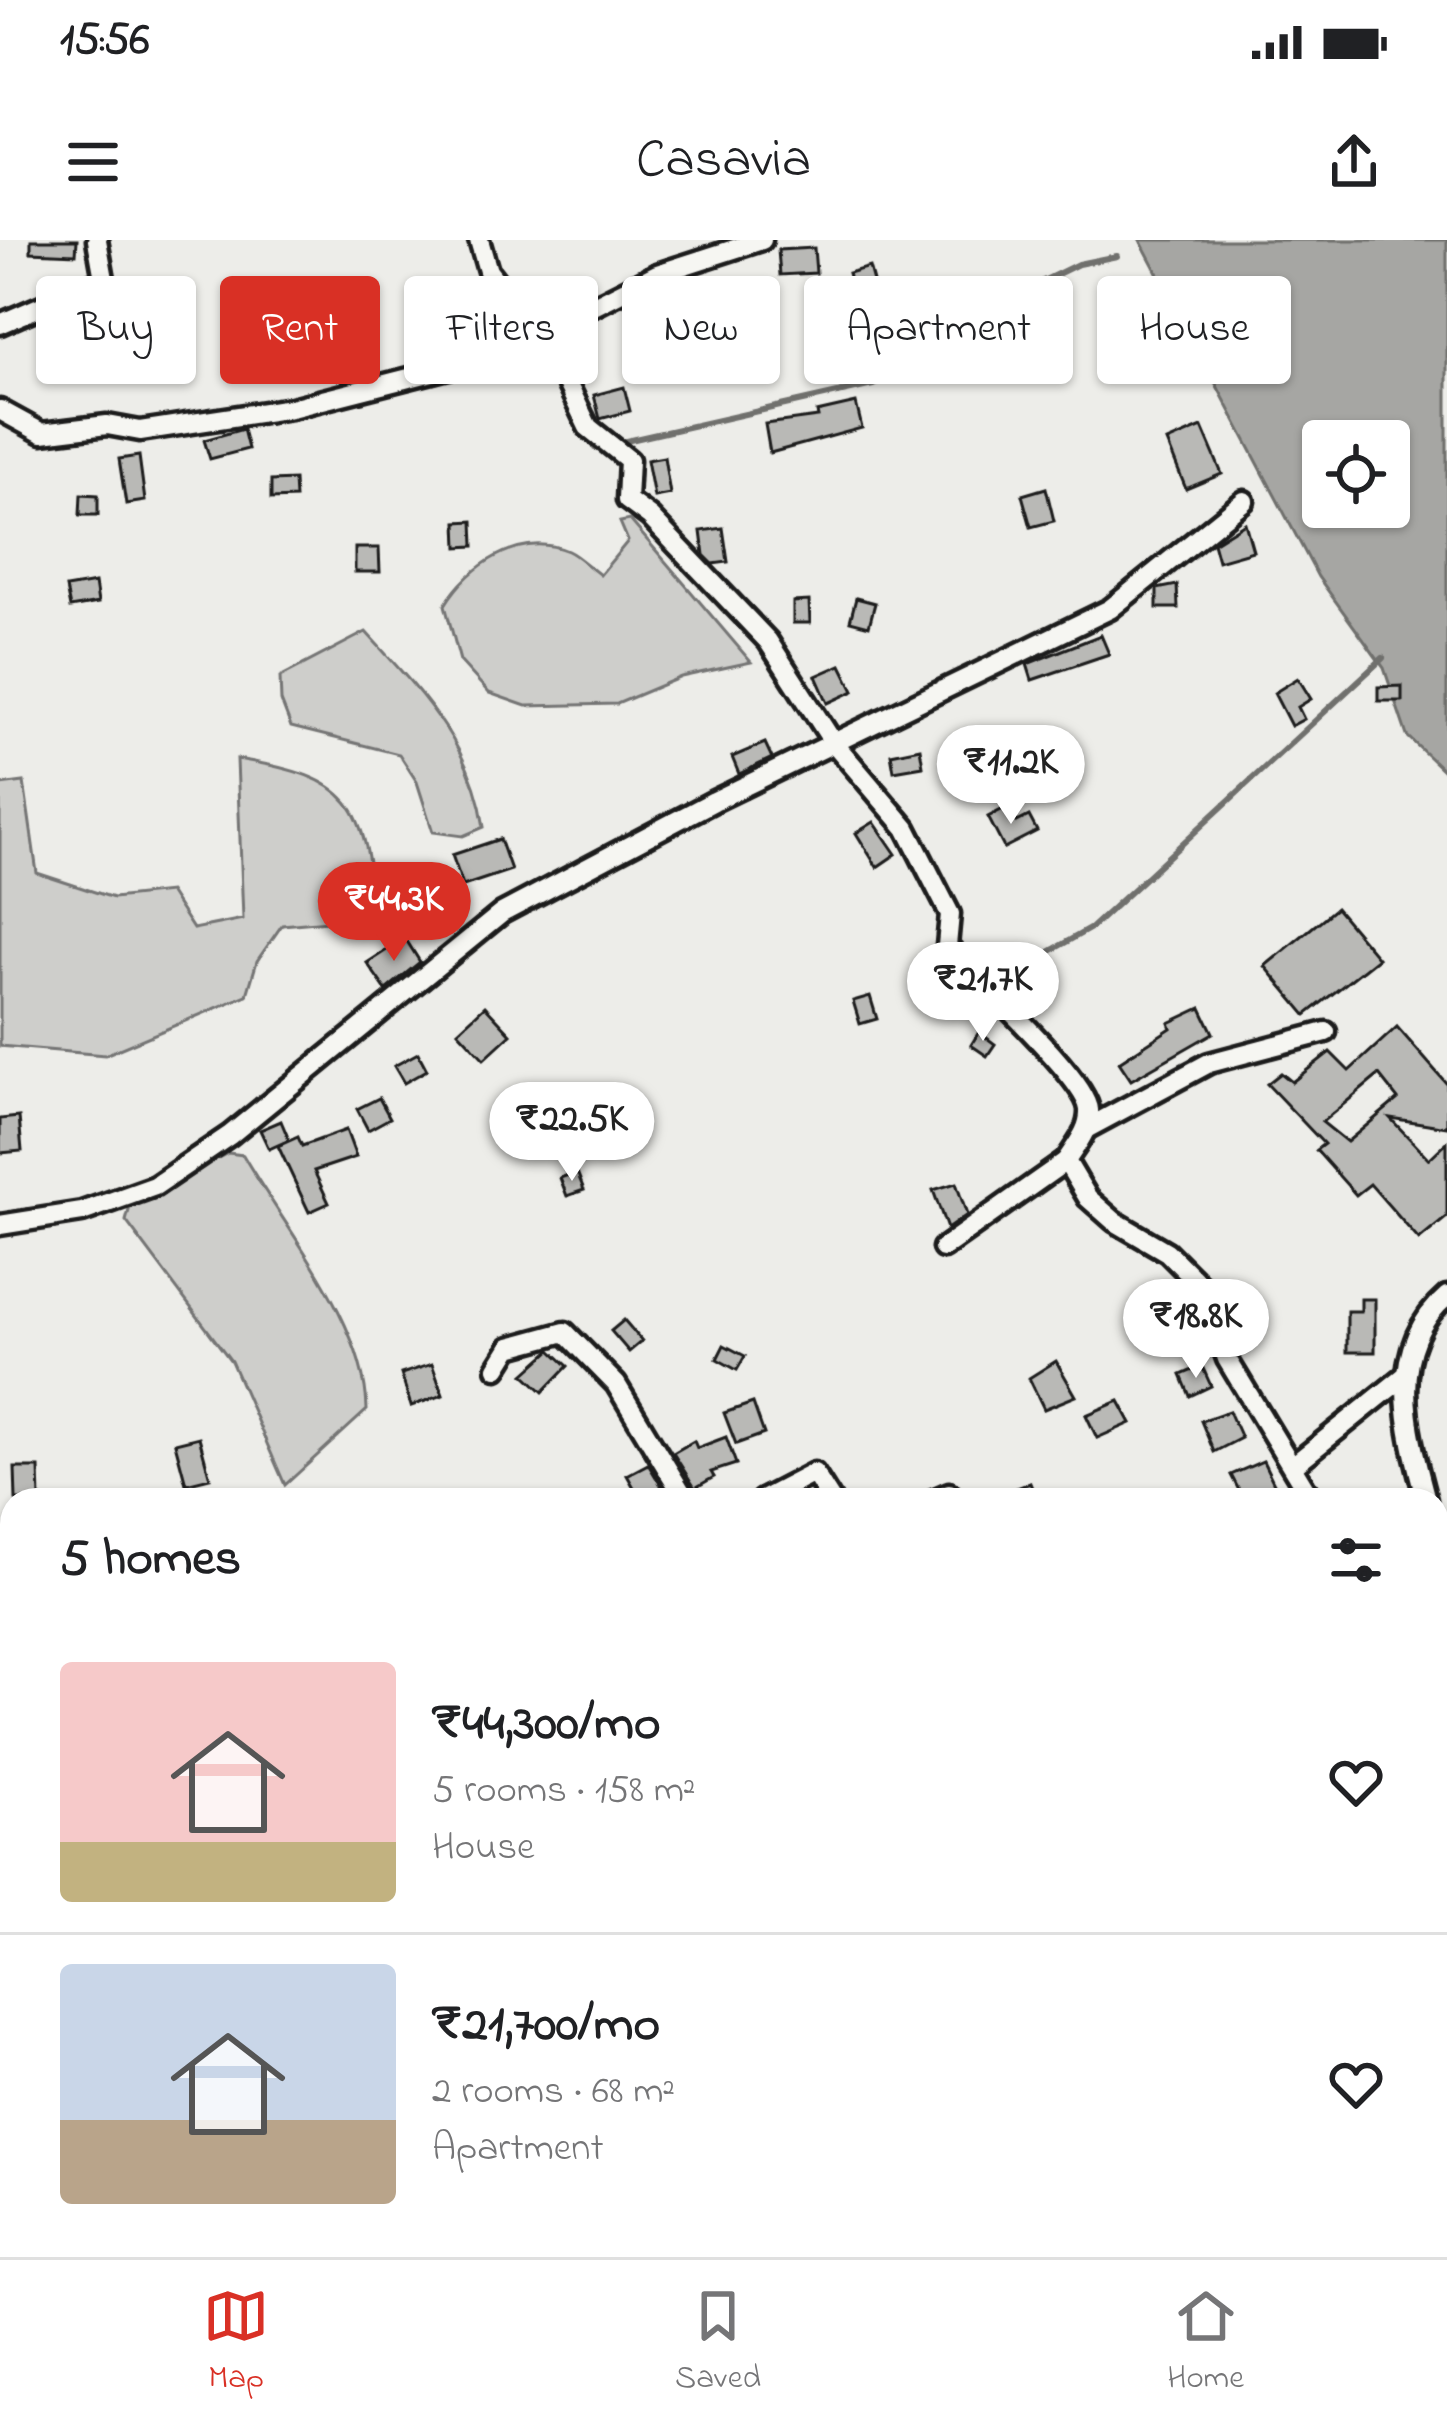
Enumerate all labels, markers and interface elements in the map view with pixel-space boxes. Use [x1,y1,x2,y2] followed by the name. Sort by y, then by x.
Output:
[60,9,149,75] text: 15:56
[636,123,811,201] text: Casavia
[60,129,126,195] icon: menu
[1321,129,1387,195] icon: share
[36,276,196,384] chip: Buy
[220,276,380,384] chip: Rent
[404,276,598,384] chip: Filters
[622,276,780,384] chip: New
[804,276,1073,384] chip: Apartment
[1097,276,1291,384] chip: House
[1302,420,1410,528] map controls
[1302,420,1410,528] button: locate
[913,725,1109,827] pin: ₹11.2K
[964,735,1058,792] text: ₹11.2K
[296,862,492,964] pin: ₹44.3K
[345,872,443,929] text: ₹44.3K
[885,942,1081,1044] pin: ₹21.7K
[934,952,1032,1009] text: ₹21.7K
[474,1082,670,1184] pin: ₹22.5K
[516,1092,628,1149] text: ₹22.5K
[1098,1279,1294,1381] pin: ₹18.8K
[1150,1289,1242,1346] text: ₹18.8K
[60,1523,241,1598] text: 5 homes
[1323,1527,1389,1593] icon: filters
[432,1688,660,1763] text: ₹44,300/mo
[156,1710,300,1854] icon: home
[1323,1749,1389,1815] icon: heart
[432,1763,696,1820] text: 5 rooms · 158 m²
[432,1820,534,1877] text: House
[432,1989,660,2064] text: ₹21,700/mo
[156,2012,300,2156] icon: home
[1323,2051,1389,2117] icon: heart
[432,2064,675,2121] text: 2 rooms · 68 m²
[432,2121,604,2178] text: Apartment
[203,2283,269,2403] tab: Map
[675,2283,761,2403] tab: Saved
[1167,2283,1244,2403] tab: Home

